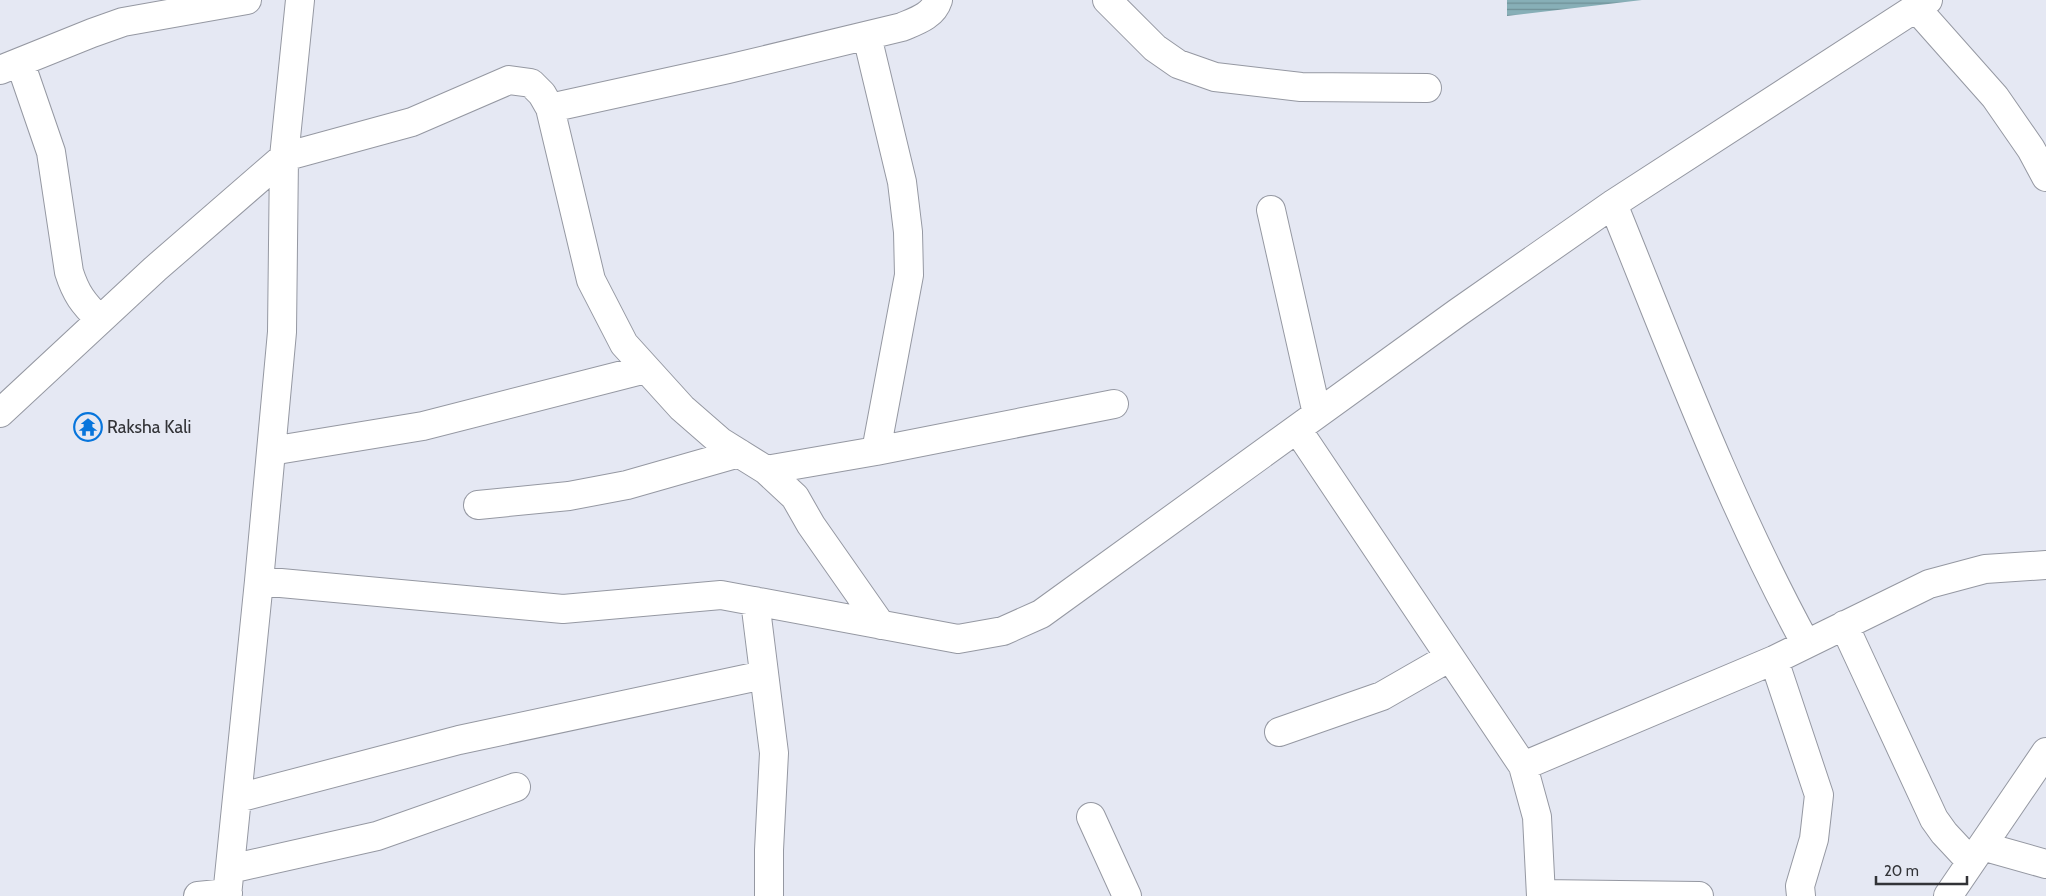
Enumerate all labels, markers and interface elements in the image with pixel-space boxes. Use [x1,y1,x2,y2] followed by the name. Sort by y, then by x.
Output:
[73,412,103,442] temple icon: Raksha Kali
[107,416,191,438] place label: Raksha Kali
[1876,854,1967,886] scale bar
[1884,862,1919,880] text: 20 m

